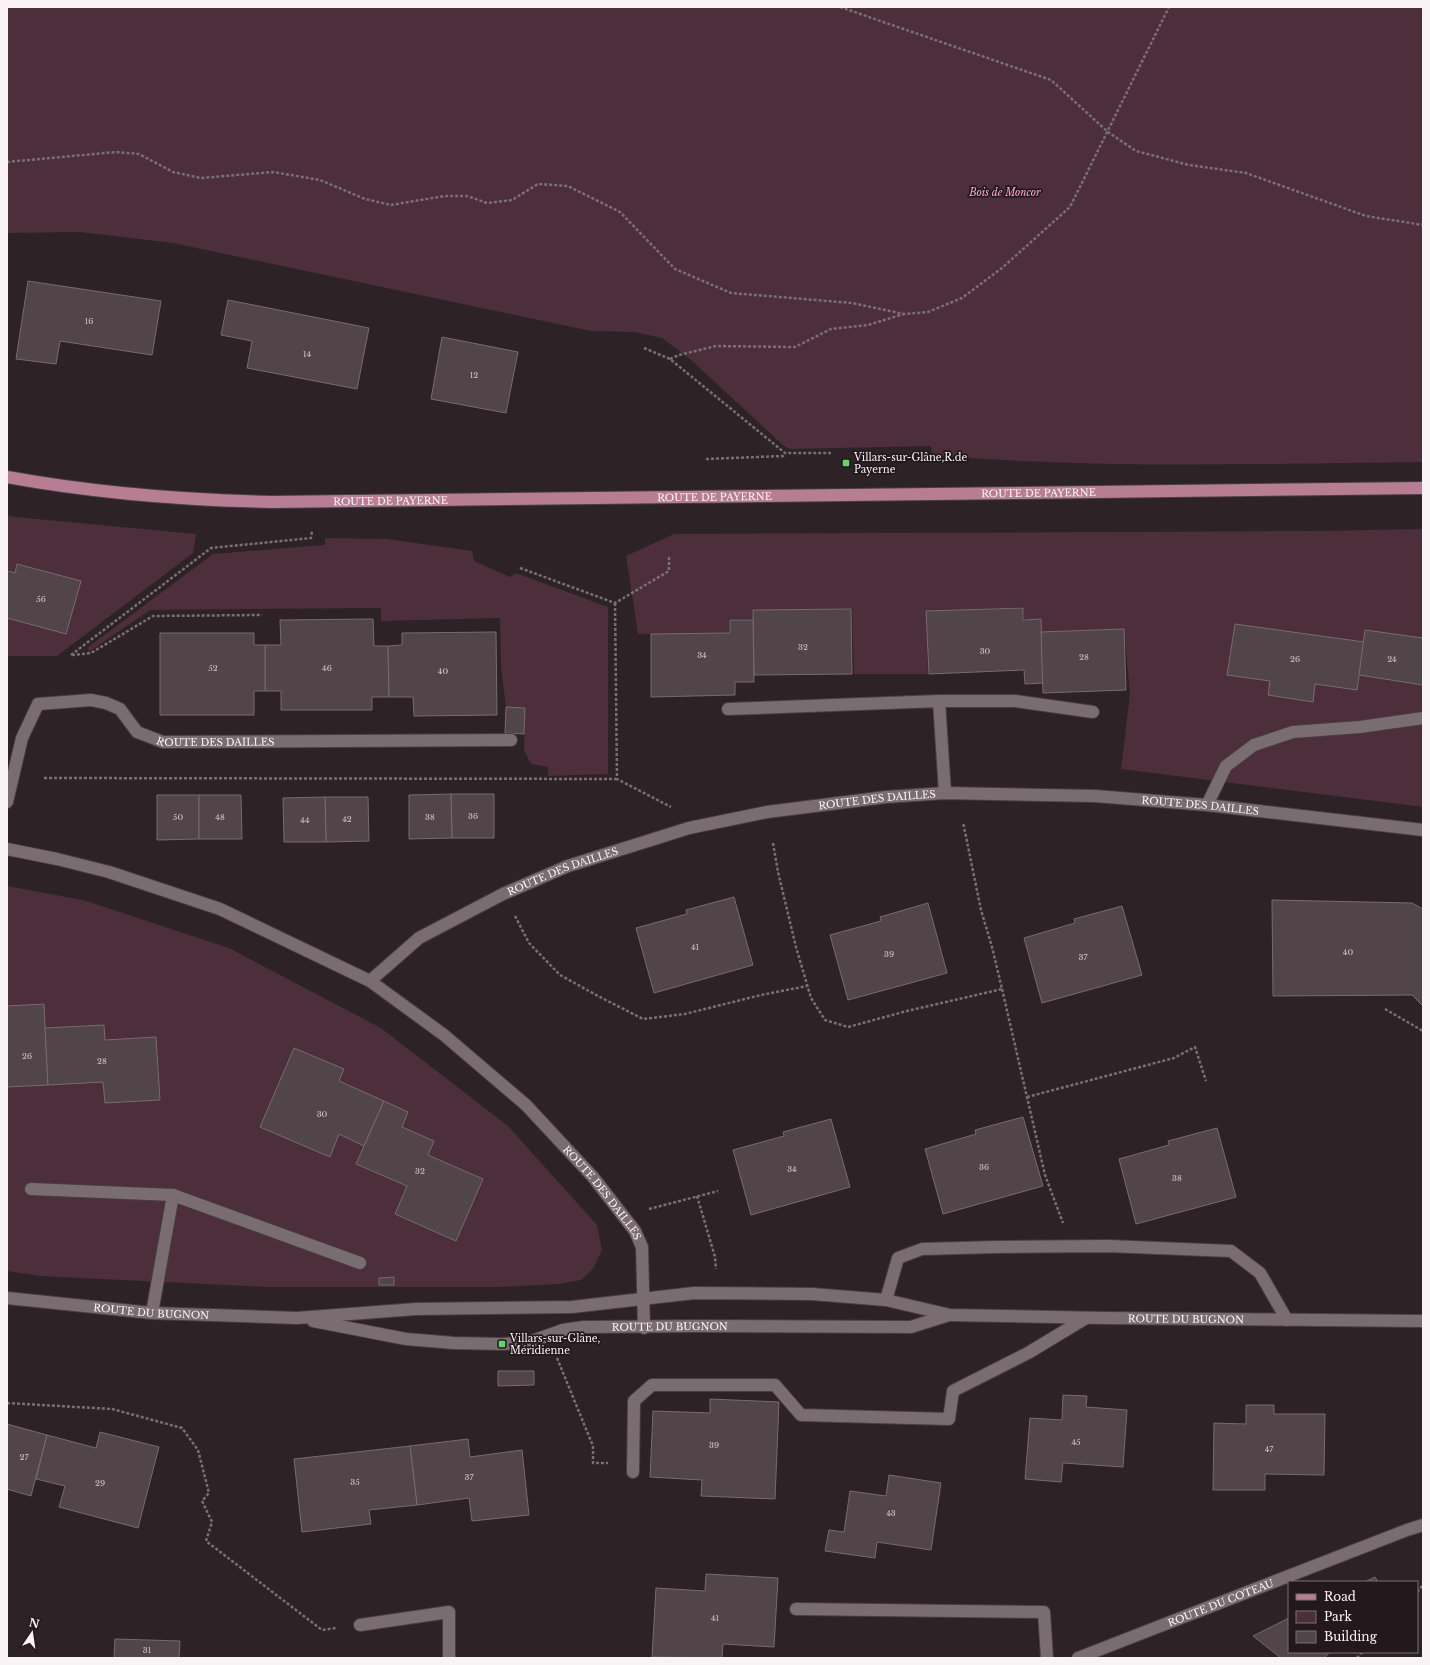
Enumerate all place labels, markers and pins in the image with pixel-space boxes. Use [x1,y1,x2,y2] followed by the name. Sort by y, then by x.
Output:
[853,451,968,476] place label: Villars-sur-Glâne,R.de Payerne
[841,458,851,468] marker: Villars-sur-Glâne,R.de Payerne
[509,1332,601,1357] place label: Villars-sur-Glâne, Méridienne
[497,1339,507,1349] marker: Villars-sur-Glâne, Méridienne

